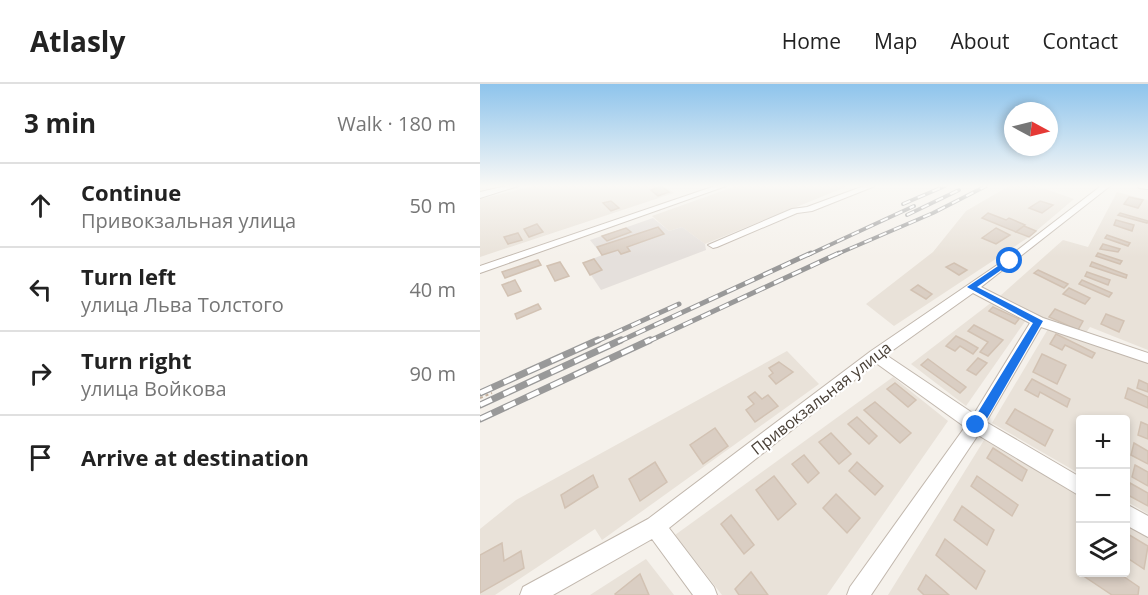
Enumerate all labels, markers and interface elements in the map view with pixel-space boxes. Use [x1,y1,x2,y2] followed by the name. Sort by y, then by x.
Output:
[30,22,125,60] text: Atlasly
[782,27,841,55] text: Home
[874,27,917,55] text: Map
[950,27,1010,55] text: About
[1043,27,1118,55] text: Contact
[1004,102,1058,156] north arrow
[24,105,96,141] text: 3 min
[337,110,456,137] text: Walk · 180 m
[81,177,181,207] text: Continue
[24,189,57,222] icon: ahead
[409,192,456,219] text: 50 m
[81,207,296,234] text: Привокзальная улица
[996,247,1022,273] route start
[81,261,176,291] text: Turn left
[24,273,57,306] icon: left
[409,276,456,303] text: 40 m
[81,291,284,318] text: улица Льва Толстого
[746,336,896,460] street label: Привокзальная улица
[81,345,192,375] text: Turn right
[24,357,57,390] icon: right
[409,360,456,387] text: 90 m
[81,375,227,402] text: улица Войкова
[962,411,988,437] route end
[1076,415,1130,577] map controls
[1076,415,1130,469] button: +
[24,441,57,474] icon: arrive
[81,442,309,472] text: Arrive at destination
[1076,469,1130,523] button: −
[1076,523,1130,577] button: layers

